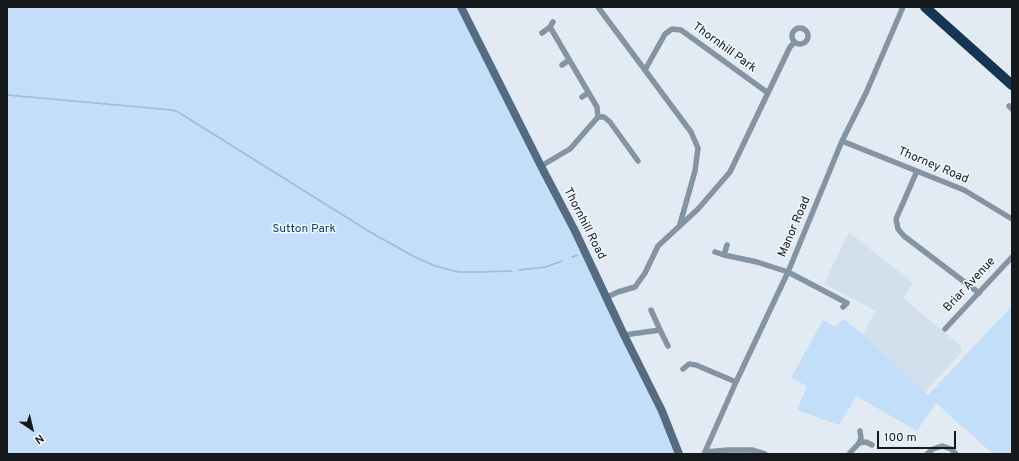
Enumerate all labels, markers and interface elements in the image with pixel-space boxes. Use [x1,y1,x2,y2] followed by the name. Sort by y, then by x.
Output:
[689,20,759,76] street label: Thornhill Park
[896,145,970,187] street label: Thorney Road
[560,186,608,262] street label: Thornhill Road
[776,194,814,260] street label: Manor Road
[272,223,336,237] park label: Sutton Park
[941,255,999,315] street label: Briar Avenue
[12,409,52,449] north arrow
[879,423,958,449] scale bar
[884,430,917,446] text: 100 m
[32,431,46,447] text: N

